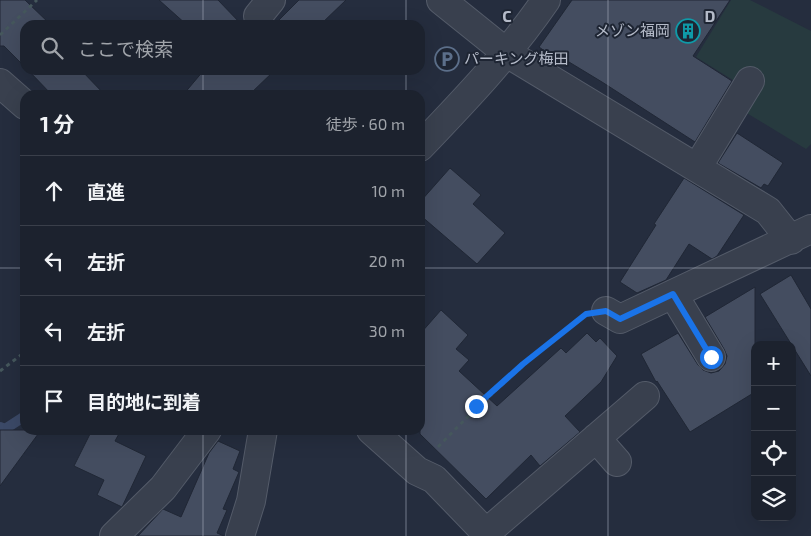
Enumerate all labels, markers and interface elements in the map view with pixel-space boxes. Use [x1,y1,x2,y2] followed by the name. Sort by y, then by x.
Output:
[502,6,512,25] text: C
[705,6,716,25] text: D
[675,18,701,44] building icon: メゾン福岡
[20,20,425,75] search box
[595,21,670,39] place label: メゾン福岡
[38,34,66,62] icon: search
[78,37,173,60] text: ここで検索
[434,46,460,72] parking icon: パーキング梅田
[464,49,569,67] place label: パーキング梅田
[40,111,75,136] text: 1 分
[326,114,405,133] text: 徒歩 · 60 m
[40,177,68,205] icon: ahead
[87,180,125,203] text: 直進
[371,181,405,200] text: 10 m
[40,247,68,275] icon: left
[87,250,125,273] text: 左折
[369,251,405,270] text: 20 m
[40,317,68,345] icon: left
[87,320,125,343] text: 左折
[369,321,405,340] text: 30 m
[751,341,796,521] map controls
[751,341,796,386] button: +
[700,346,723,369] route start
[751,386,796,431] button: −
[40,387,68,415] icon: arrive
[87,390,201,413] text: 目的地に到着
[465,395,488,418] route end
[751,431,796,476] button: locate
[751,476,796,521] button: layers

